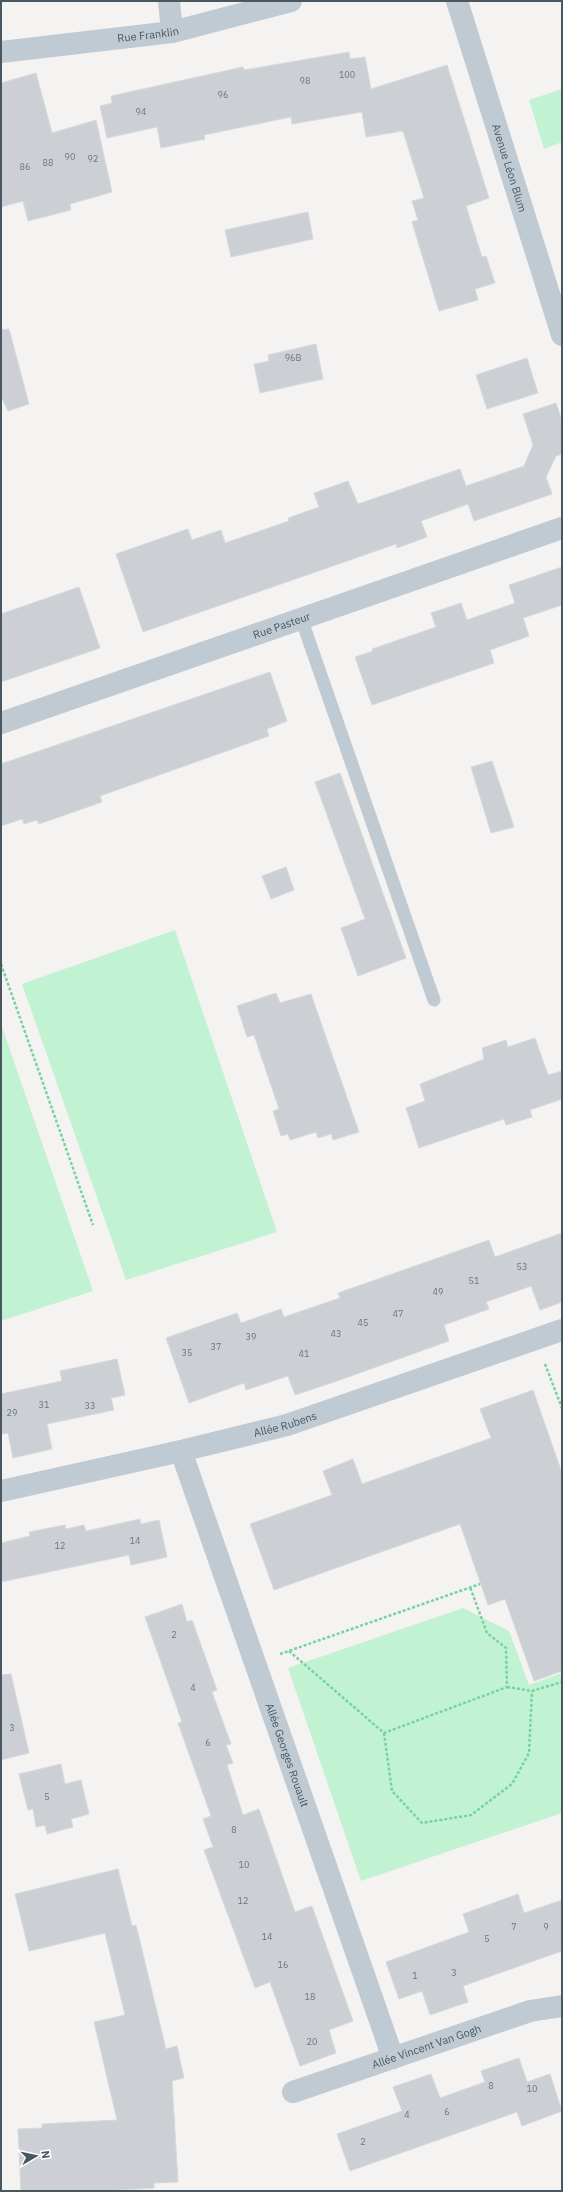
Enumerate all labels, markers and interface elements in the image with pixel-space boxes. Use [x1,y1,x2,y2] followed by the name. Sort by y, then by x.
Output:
[116,24,180,45] street label: Rue Franklin
[339,69,355,80] house number: 100
[300,75,310,86] house number: 98
[218,89,228,100] house number: 96
[136,106,146,117] house number: 94
[489,122,530,214] street label: Avenue Léon Blum
[65,151,75,162] house number: 90
[88,153,98,164] house number: 92
[43,157,53,168] house number: 88
[20,161,30,172] house number: 86
[285,352,301,363] house number: 96B
[251,609,312,642] street label: Rue Pasteur
[517,1261,527,1272] house number: 53
[469,1275,479,1286] house number: 51
[433,1286,443,1297] house number: 49
[393,1308,403,1319] house number: 47
[358,1317,368,1328] house number: 45
[331,1328,341,1339] house number: 43
[246,1331,256,1342] house number: 39
[211,1341,221,1352] house number: 37
[182,1347,192,1358] house number: 35
[299,1348,309,1359] house number: 41
[39,1399,49,1410] house number: 31
[85,1400,95,1411] house number: 33
[7,1407,17,1418] house number: 29
[252,1408,319,1440] street label: Allée Rubens
[130,1535,140,1546] house number: 14
[55,1540,65,1551] house number: 12
[171,1629,177,1640] house number: 2
[190,1682,196,1693] house number: 4
[263,1701,312,1809] street label: Allée Georges Rouault
[9,1722,15,1733] house number: 3
[205,1737,211,1748] house number: 6
[44,1791,50,1802] house number: 5
[231,1824,237,1835] house number: 8
[239,1859,249,1870] house number: 10
[238,1895,248,1906] house number: 12
[511,1921,517,1932] house number: 7
[543,1921,549,1932] house number: 9
[262,1931,272,1942] house number: 14
[484,1933,490,1944] house number: 5
[278,1959,288,1970] house number: 16
[451,1967,457,1978] house number: 3
[412,1970,418,1981] house number: 1
[305,1991,315,2002] house number: 18
[370,2021,483,2072] street label: Allée Vincent Van Gogh
[307,2036,317,2047] house number: 20
[488,2080,494,2091] house number: 8
[527,2083,537,2094] house number: 10
[444,2106,450,2117] house number: 6
[404,2109,410,2120] house number: 4
[16,2136,56,2176] north arrow
[360,2136,366,2147] house number: 2
[38,2149,53,2159] text: N

